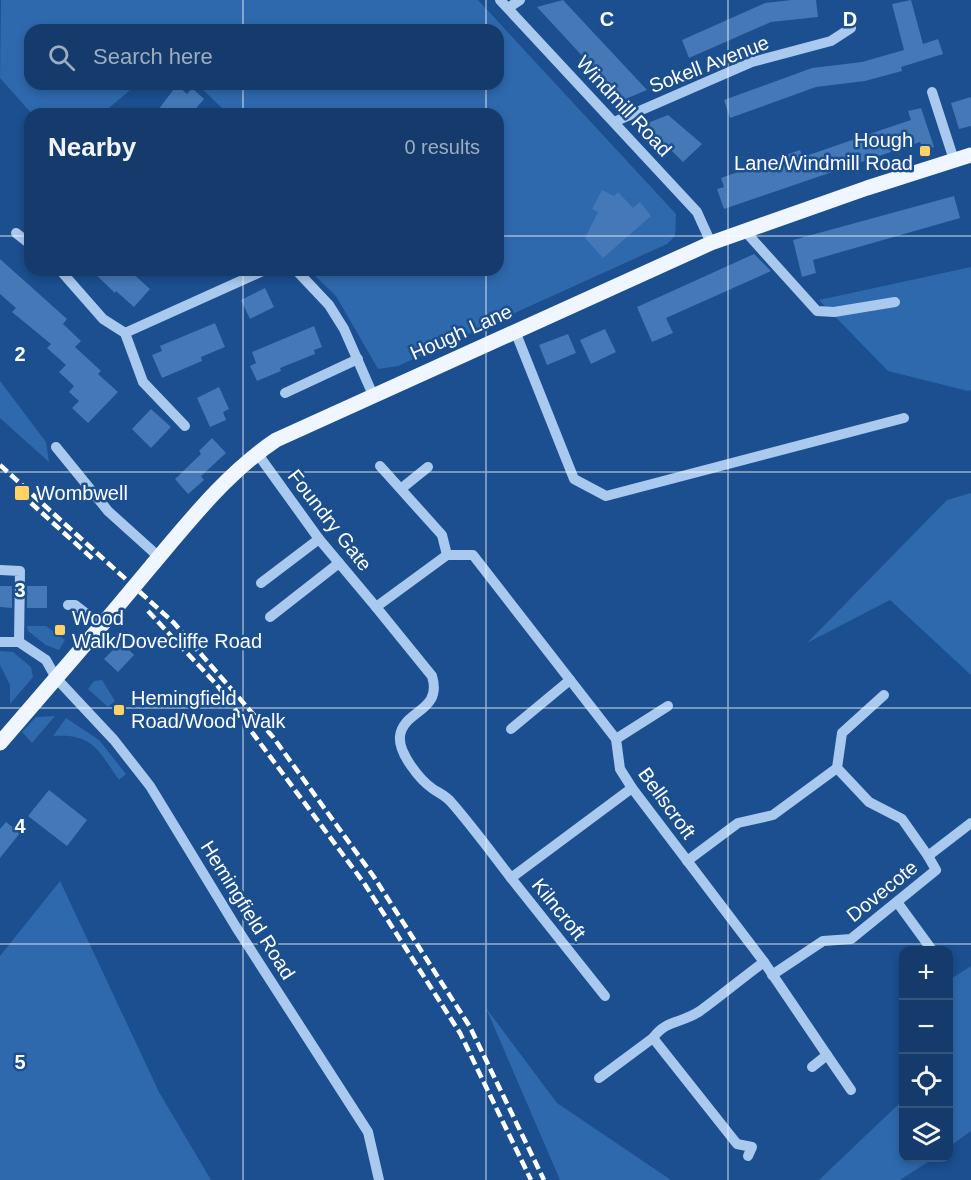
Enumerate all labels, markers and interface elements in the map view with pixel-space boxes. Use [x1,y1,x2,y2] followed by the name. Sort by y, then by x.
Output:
[600,8,614,30] text: C
[843,8,857,30] text: D
[24,24,504,90] search box
[646,31,772,97] street label: Sokell Avenue
[45,41,78,74] icon: search
[93,44,213,69] text: Search here
[572,51,676,161] street label: Windmill Road
[734,129,913,174] place label: Hough Lane/Windmill Road
[48,132,136,162] text: Nearby
[404,136,480,158] text: 0 results
[918,144,932,158] marker: Hough Lane/Windmill Road
[407,300,515,364] street label: Hough Lane
[14,343,26,365] text: 2
[284,465,376,575] street label: Foundry Gate
[36,482,128,504] place label: Wombwell
[13,484,31,502] marker: Wombwell
[14,579,26,601] text: 3
[72,607,262,652] place label: Wood Walk/Dovecliffe Road
[53,623,67,637] marker: Wood Walk/Dovecliffe Road
[131,687,287,732] place label: Hemingfield Road/Wood Walk
[112,703,126,717] marker: Hemingfield Road/Wood Walk
[634,763,700,843] street label: Bellscroft
[14,815,26,837] text: 4
[197,837,299,983] street label: Hemingfield Road
[842,856,922,926] street label: Dovecote
[528,874,591,944] street label: Kilncroft
[899,946,953,1162] map controls
[899,946,953,1000] button: +
[899,1000,953,1054] button: −
[14,1051,26,1073] text: 5
[899,1054,953,1108] button: locate
[899,1108,953,1162] button: layers

